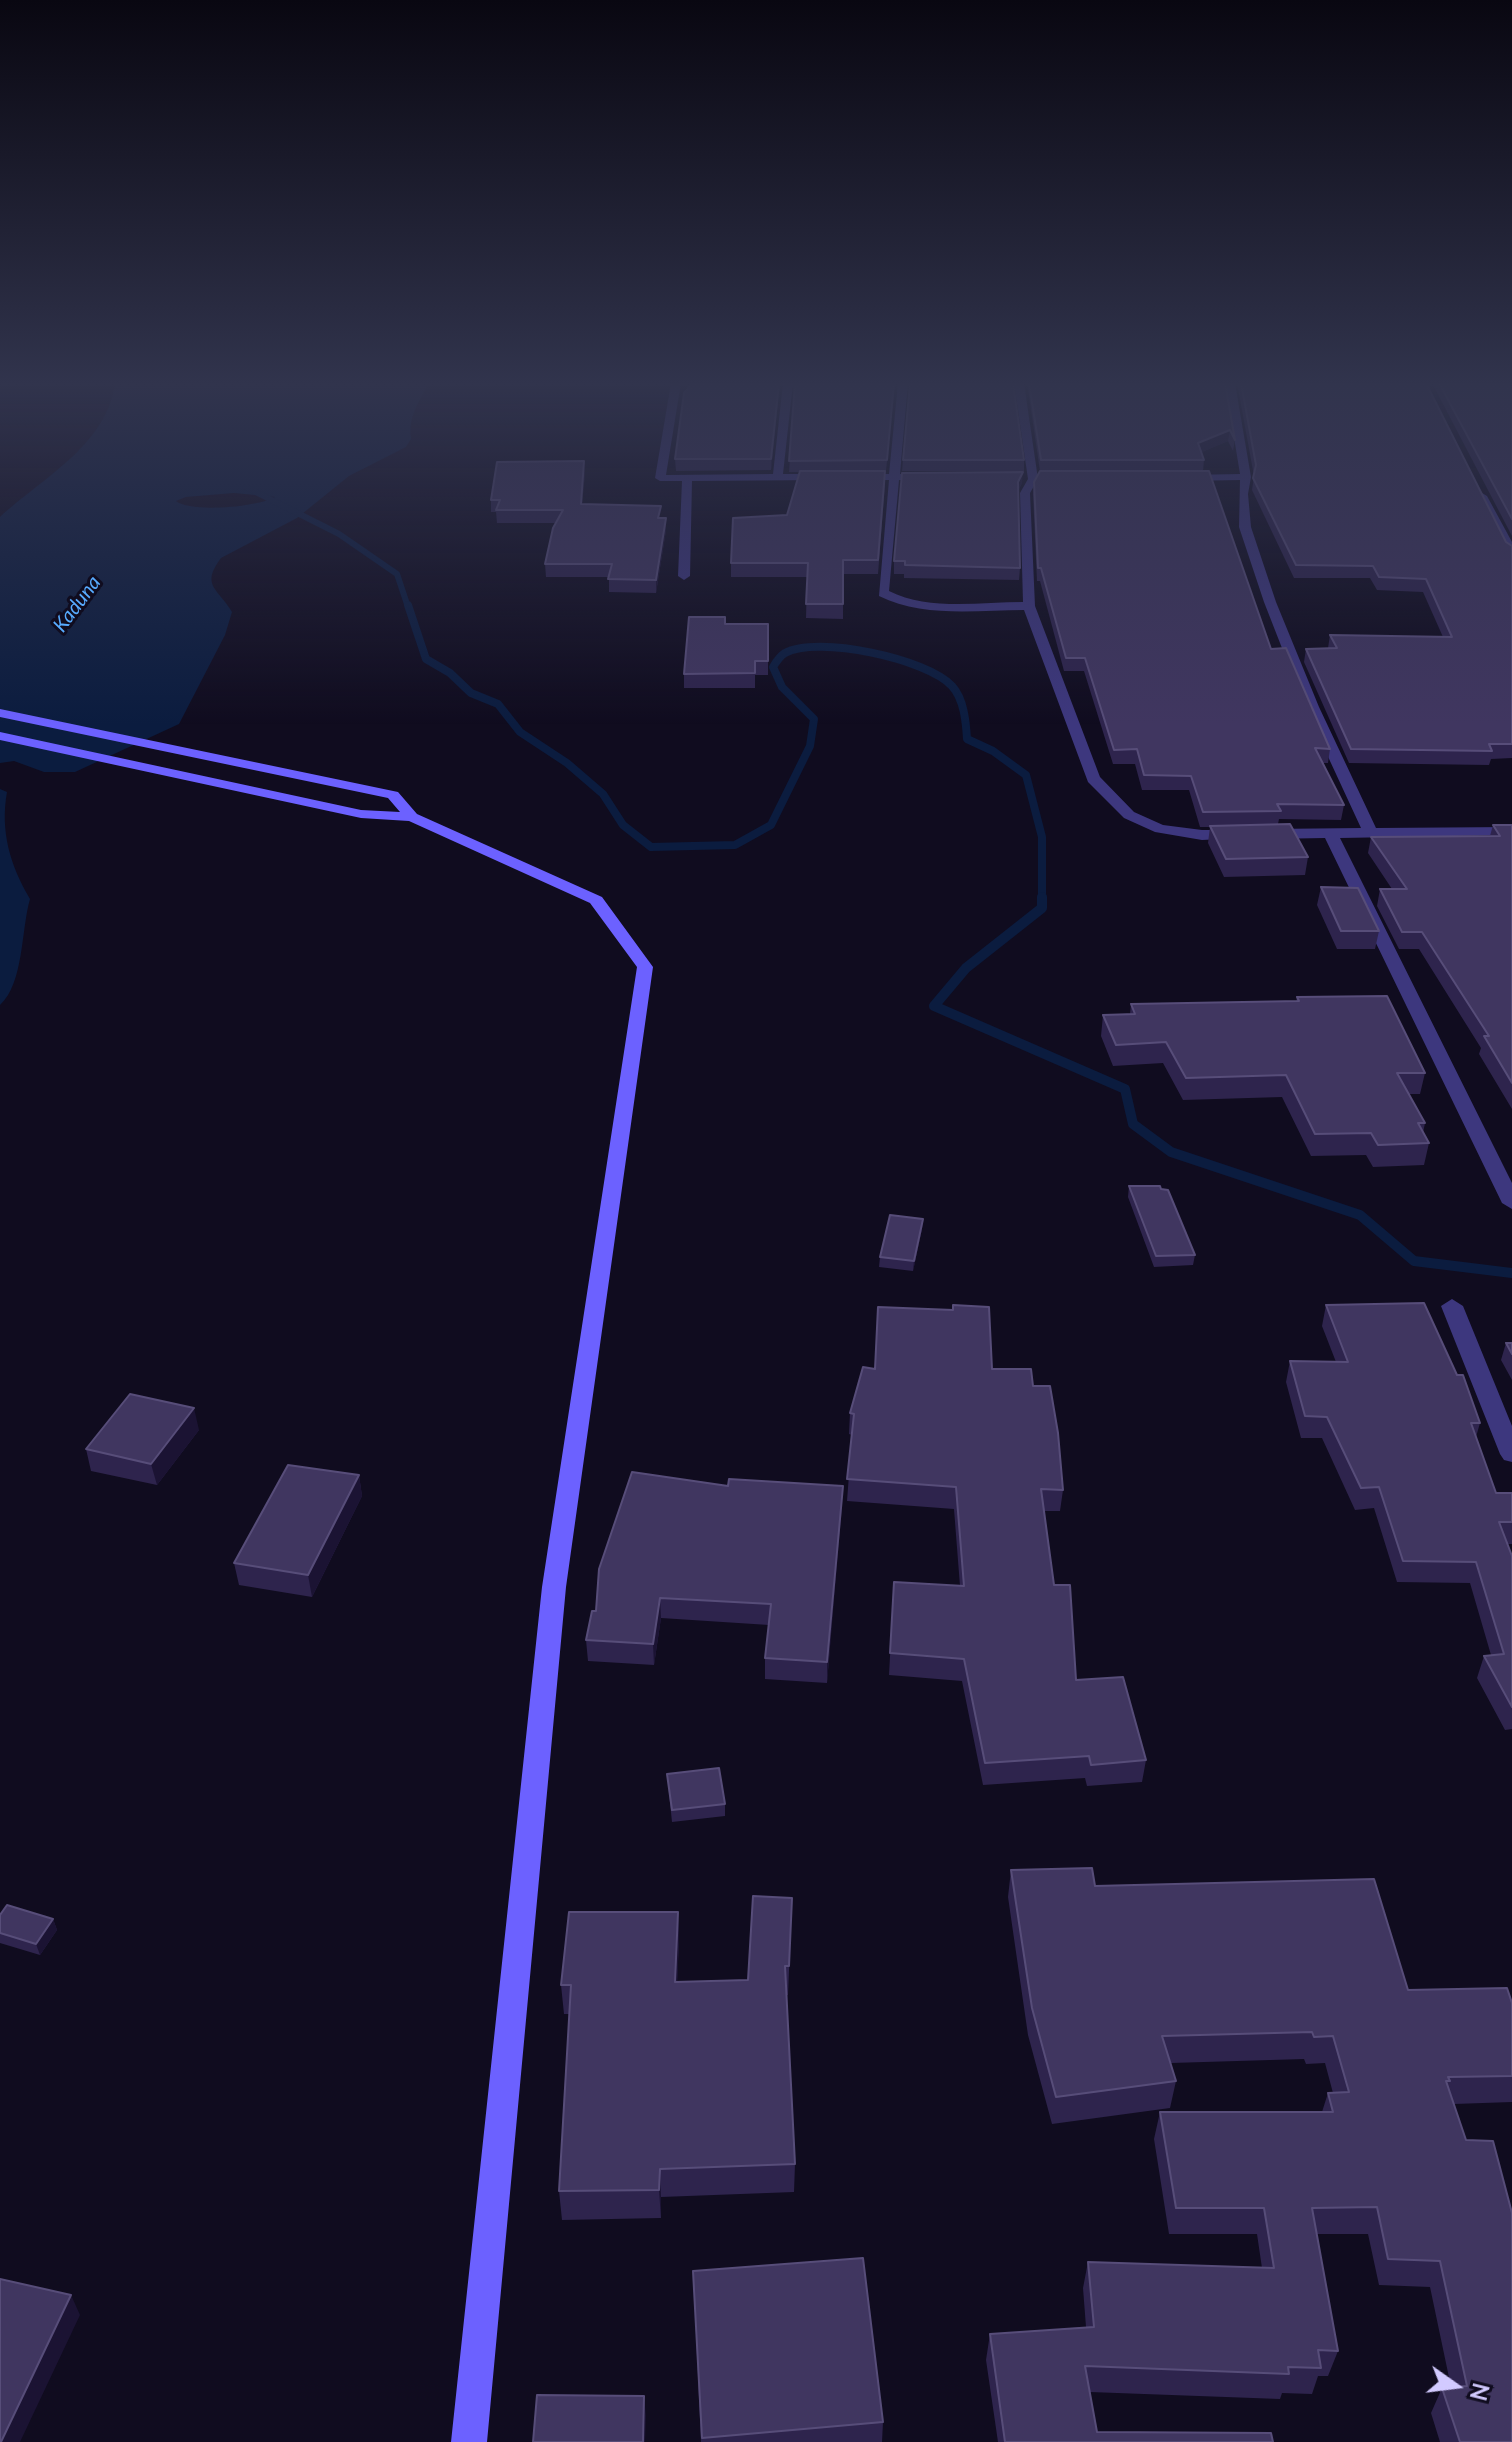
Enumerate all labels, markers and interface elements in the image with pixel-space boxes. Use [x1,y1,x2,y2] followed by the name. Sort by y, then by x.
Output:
[48,571,106,637] water label: Kaduna
[1416,2346,1496,2426] north arrow
[1465,2380,1495,2403] text: N

